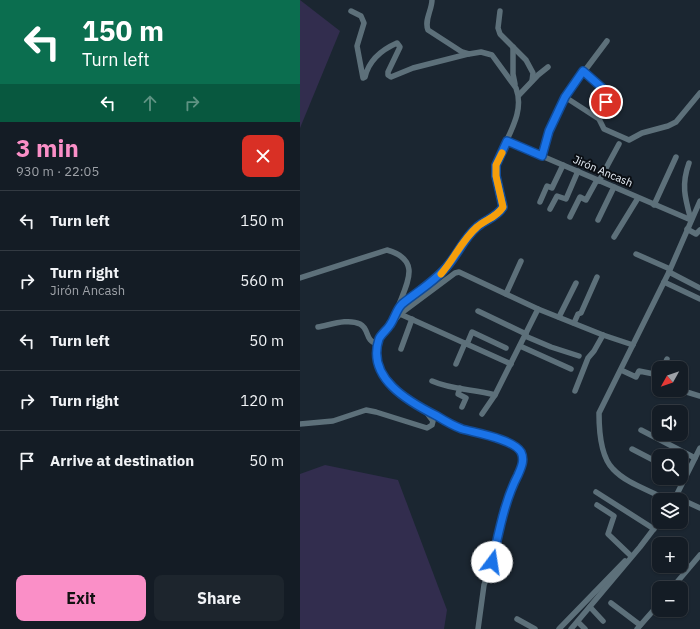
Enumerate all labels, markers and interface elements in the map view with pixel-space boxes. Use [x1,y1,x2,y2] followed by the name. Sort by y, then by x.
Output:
[82,12,164,49] text: 150 m
[16,16,68,68] icon: left
[82,48,150,71] text: Turn left
[589,85,623,119] pin
[595,91,617,113] icon: arrive
[97,92,119,114] icon: left
[139,92,161,114] icon: ahead
[181,92,203,114] icon: right
[16,132,79,164] text: 3 min
[242,135,284,177] button: close
[571,152,635,190] street label: Jirón Ancash
[16,163,99,180] text: 930 m · 22:05
[16,210,38,232] icon: left
[50,211,110,230] text: Turn left
[240,211,284,230] text: 150 m
[50,263,119,282] text: Turn right
[16,270,38,292] icon: right
[240,271,284,290] text: 560 m
[50,282,125,299] text: Jirón Ancash
[16,330,38,352] icon: left
[50,331,110,350] text: Turn left
[249,331,284,350] text: 50 m
[652,361,688,397] north arrow
[652,361,688,617] map controls
[16,390,38,412] icon: right
[50,391,119,410] text: Turn right
[240,391,284,410] text: 120 m
[652,405,688,441] button: sound
[652,449,688,485] button: search
[16,450,38,472] icon: arrive
[50,451,194,470] text: Arrive at destination
[249,451,284,470] text: 50 m
[652,493,688,529] button: layers
[652,537,688,573] button: +
[471,541,513,583] position arrow
[16,575,146,621] button: Exit
[154,575,284,621] button: Share
[652,581,688,617] button: −

